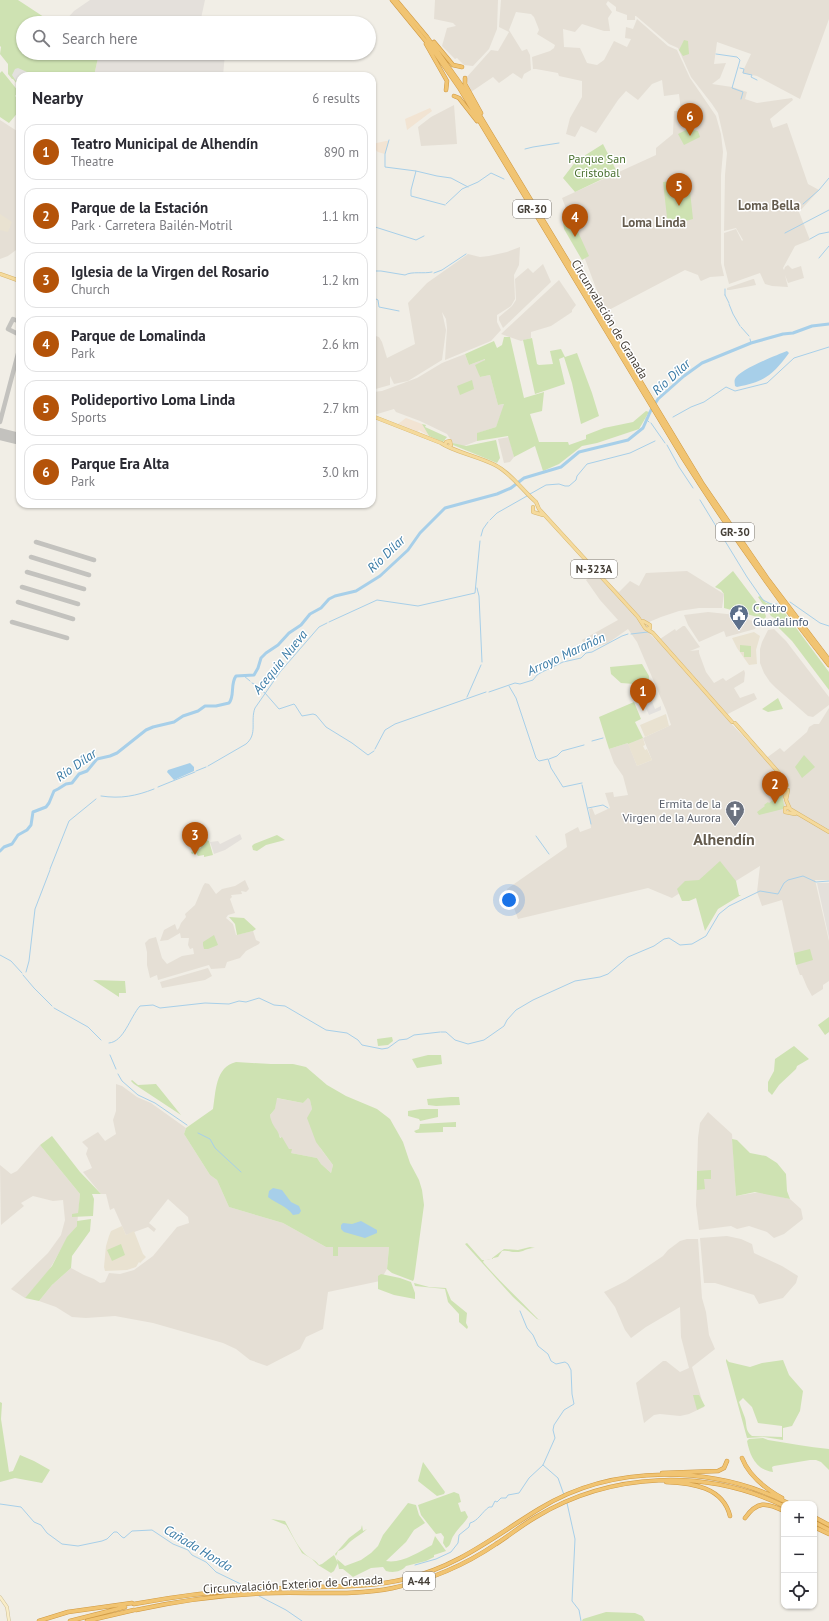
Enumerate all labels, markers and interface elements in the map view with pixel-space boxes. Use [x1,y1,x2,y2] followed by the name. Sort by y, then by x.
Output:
[16,16,376,60] search box
[30,27,52,49] icon: search
[62,29,138,48] text: Search here
[32,87,83,109] text: Nearby
[312,90,360,107] text: 6 results
[677,103,703,136] pin: 6
[71,134,258,153] text: Teatro Municipal de Alhendín
[42,144,50,161] text: 1
[324,144,359,161] text: 890 m
[568,151,626,180] park label: Parque San Cristobal
[71,153,114,170] text: Theatre
[666,173,692,206] pin: 5
[738,197,800,214] district label: Loma Bella
[71,198,208,217] text: Parque de la Estación
[513,200,551,218] road number: GR-30
[562,204,588,237] pin: 4
[42,208,50,225] text: 2
[322,208,359,225] text: 1.1 km
[622,214,686,231] district label: Loma Linda
[71,217,232,234] text: Park · Carretera Bailén-Motril
[568,257,652,381] street label: Circunvalación de Granada
[71,262,269,281] text: Iglesia de la Virgen del Rosario
[42,272,50,289] text: 3
[322,272,359,289] text: 1.2 km
[71,281,110,298] text: Church
[71,326,206,345] text: Parque de Lomalinda
[42,336,50,353] text: 4
[322,336,359,353] text: 2.6 km
[71,345,95,362] text: Park
[648,355,694,399] water label: Río Dílar
[71,390,235,409] text: Polideportivo Loma Linda
[42,400,50,417] text: 5
[322,400,359,417] text: 2.7 km
[71,409,107,426] text: Sports
[71,454,169,473] text: Parque Era Alta
[42,464,50,481] text: 6
[322,464,359,481] text: 3.0 km
[71,473,95,490] text: Park
[716,523,754,541] road number: GR-30
[364,531,409,576] water label: Río Dílar
[571,560,617,578] road number: N-323A
[753,600,809,629] place label: Centro Guadalinfo
[728,603,750,631] public building icon: Centro Guadalinfo
[248,626,311,698] water label: Acequia Nueva
[523,628,608,680] water label: Arroyo Marañón
[630,678,656,711] pin: 1
[52,744,100,785] water label: Río Dílar
[762,771,788,804] pin: 2
[622,796,721,825] place label: Ermita de la Virgen de la Aurora
[724,799,746,827] church icon: Ermita de la Virgen de la Aurora
[182,822,208,855] pin: 3
[693,829,755,849] district label: Alhendín
[499,890,519,910] your location
[781,1501,817,1609] map controls
[781,1501,817,1537] button: +
[161,1521,236,1575] water label: Cañada Honda
[781,1537,817,1573] button: −
[203,1572,383,1596] street label: Circunvalación Exterior de Granada
[403,1572,435,1590] road number: A-44
[781,1573,817,1609] button: locate

